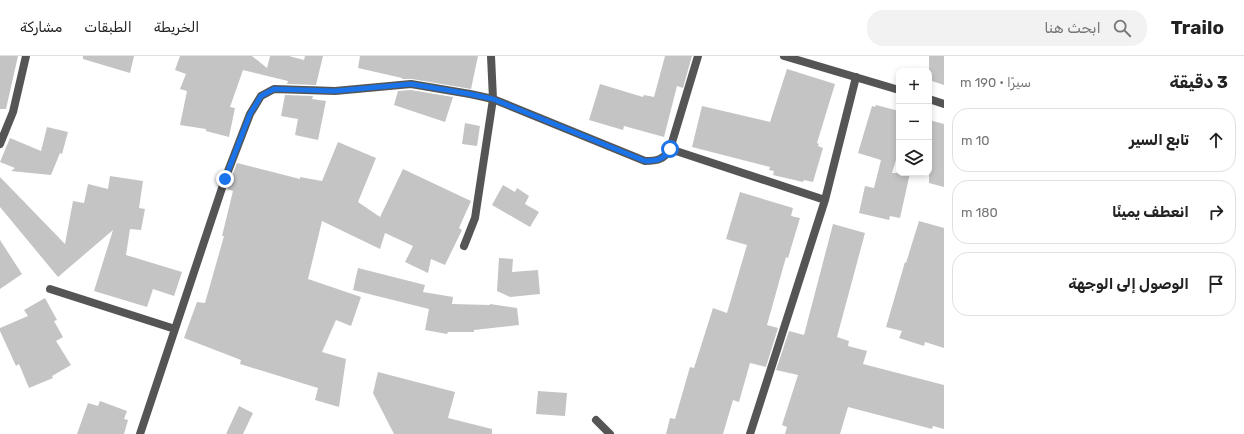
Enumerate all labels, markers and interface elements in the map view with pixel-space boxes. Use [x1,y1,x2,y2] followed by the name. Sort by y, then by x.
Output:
[867,10,1147,46] search box
[1171,16,1224,39] text: Trailo
[1111,17,1133,39] icon: search
[20,19,62,36] text: مشاركة
[84,19,132,36] text: الطبقات
[154,19,199,36] text: الخريطة
[1044,19,1101,37] text: ابحث هنا
[896,68,932,176] map controls
[896,68,932,104] button: +
[1169,72,1228,92] text: 3 دقيقة
[960,75,1031,90] text: سيرًا · 190 m
[896,104,932,140] button: −
[1205,129,1227,151] icon: ahead
[1129,131,1189,149] text: تابع السير
[961,133,990,148] text: 10 m
[661,140,679,158] route start
[896,140,932,176] button: layers
[216,170,234,188] route end
[1205,201,1227,223] icon: right
[1112,203,1189,221] text: انعطف يمينًا
[961,205,998,220] text: 180 m
[1205,273,1227,295] icon: arrive
[1068,275,1189,293] text: الوصول إلى الوجهة

